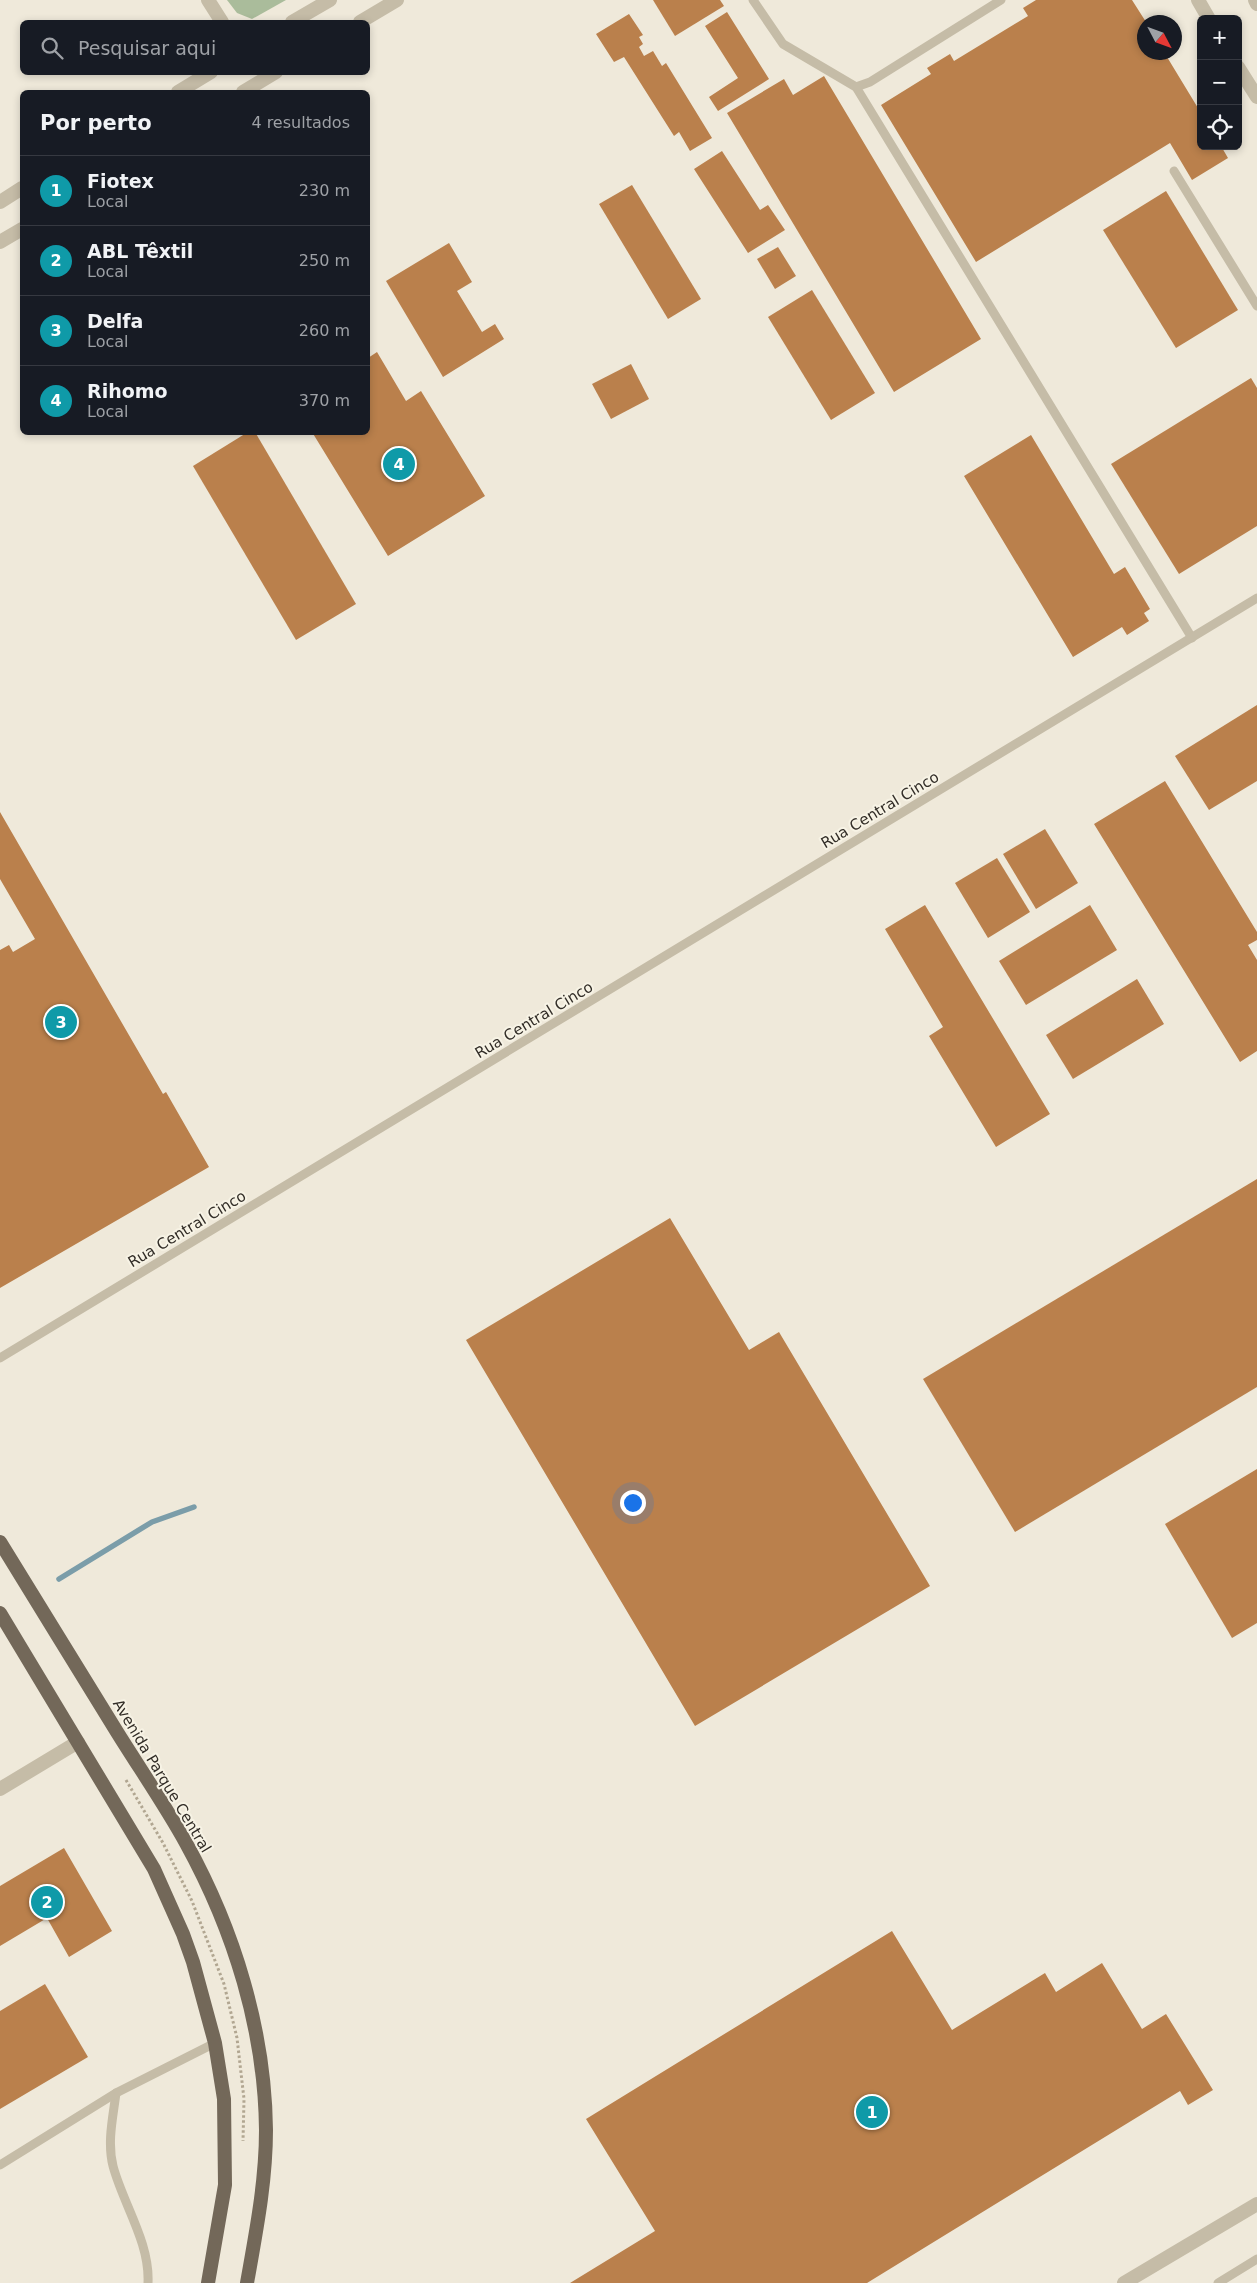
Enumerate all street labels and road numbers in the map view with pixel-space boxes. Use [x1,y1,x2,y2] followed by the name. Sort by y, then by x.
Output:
[818,768,942,852] street label: Rua Central Cinco
[472,978,596,1062] street label: Rua Central Cinco
[125,1187,249,1271] street label: Rua Central Cinco
[109,1696,215,1856] street label: Avenida Parque Central

